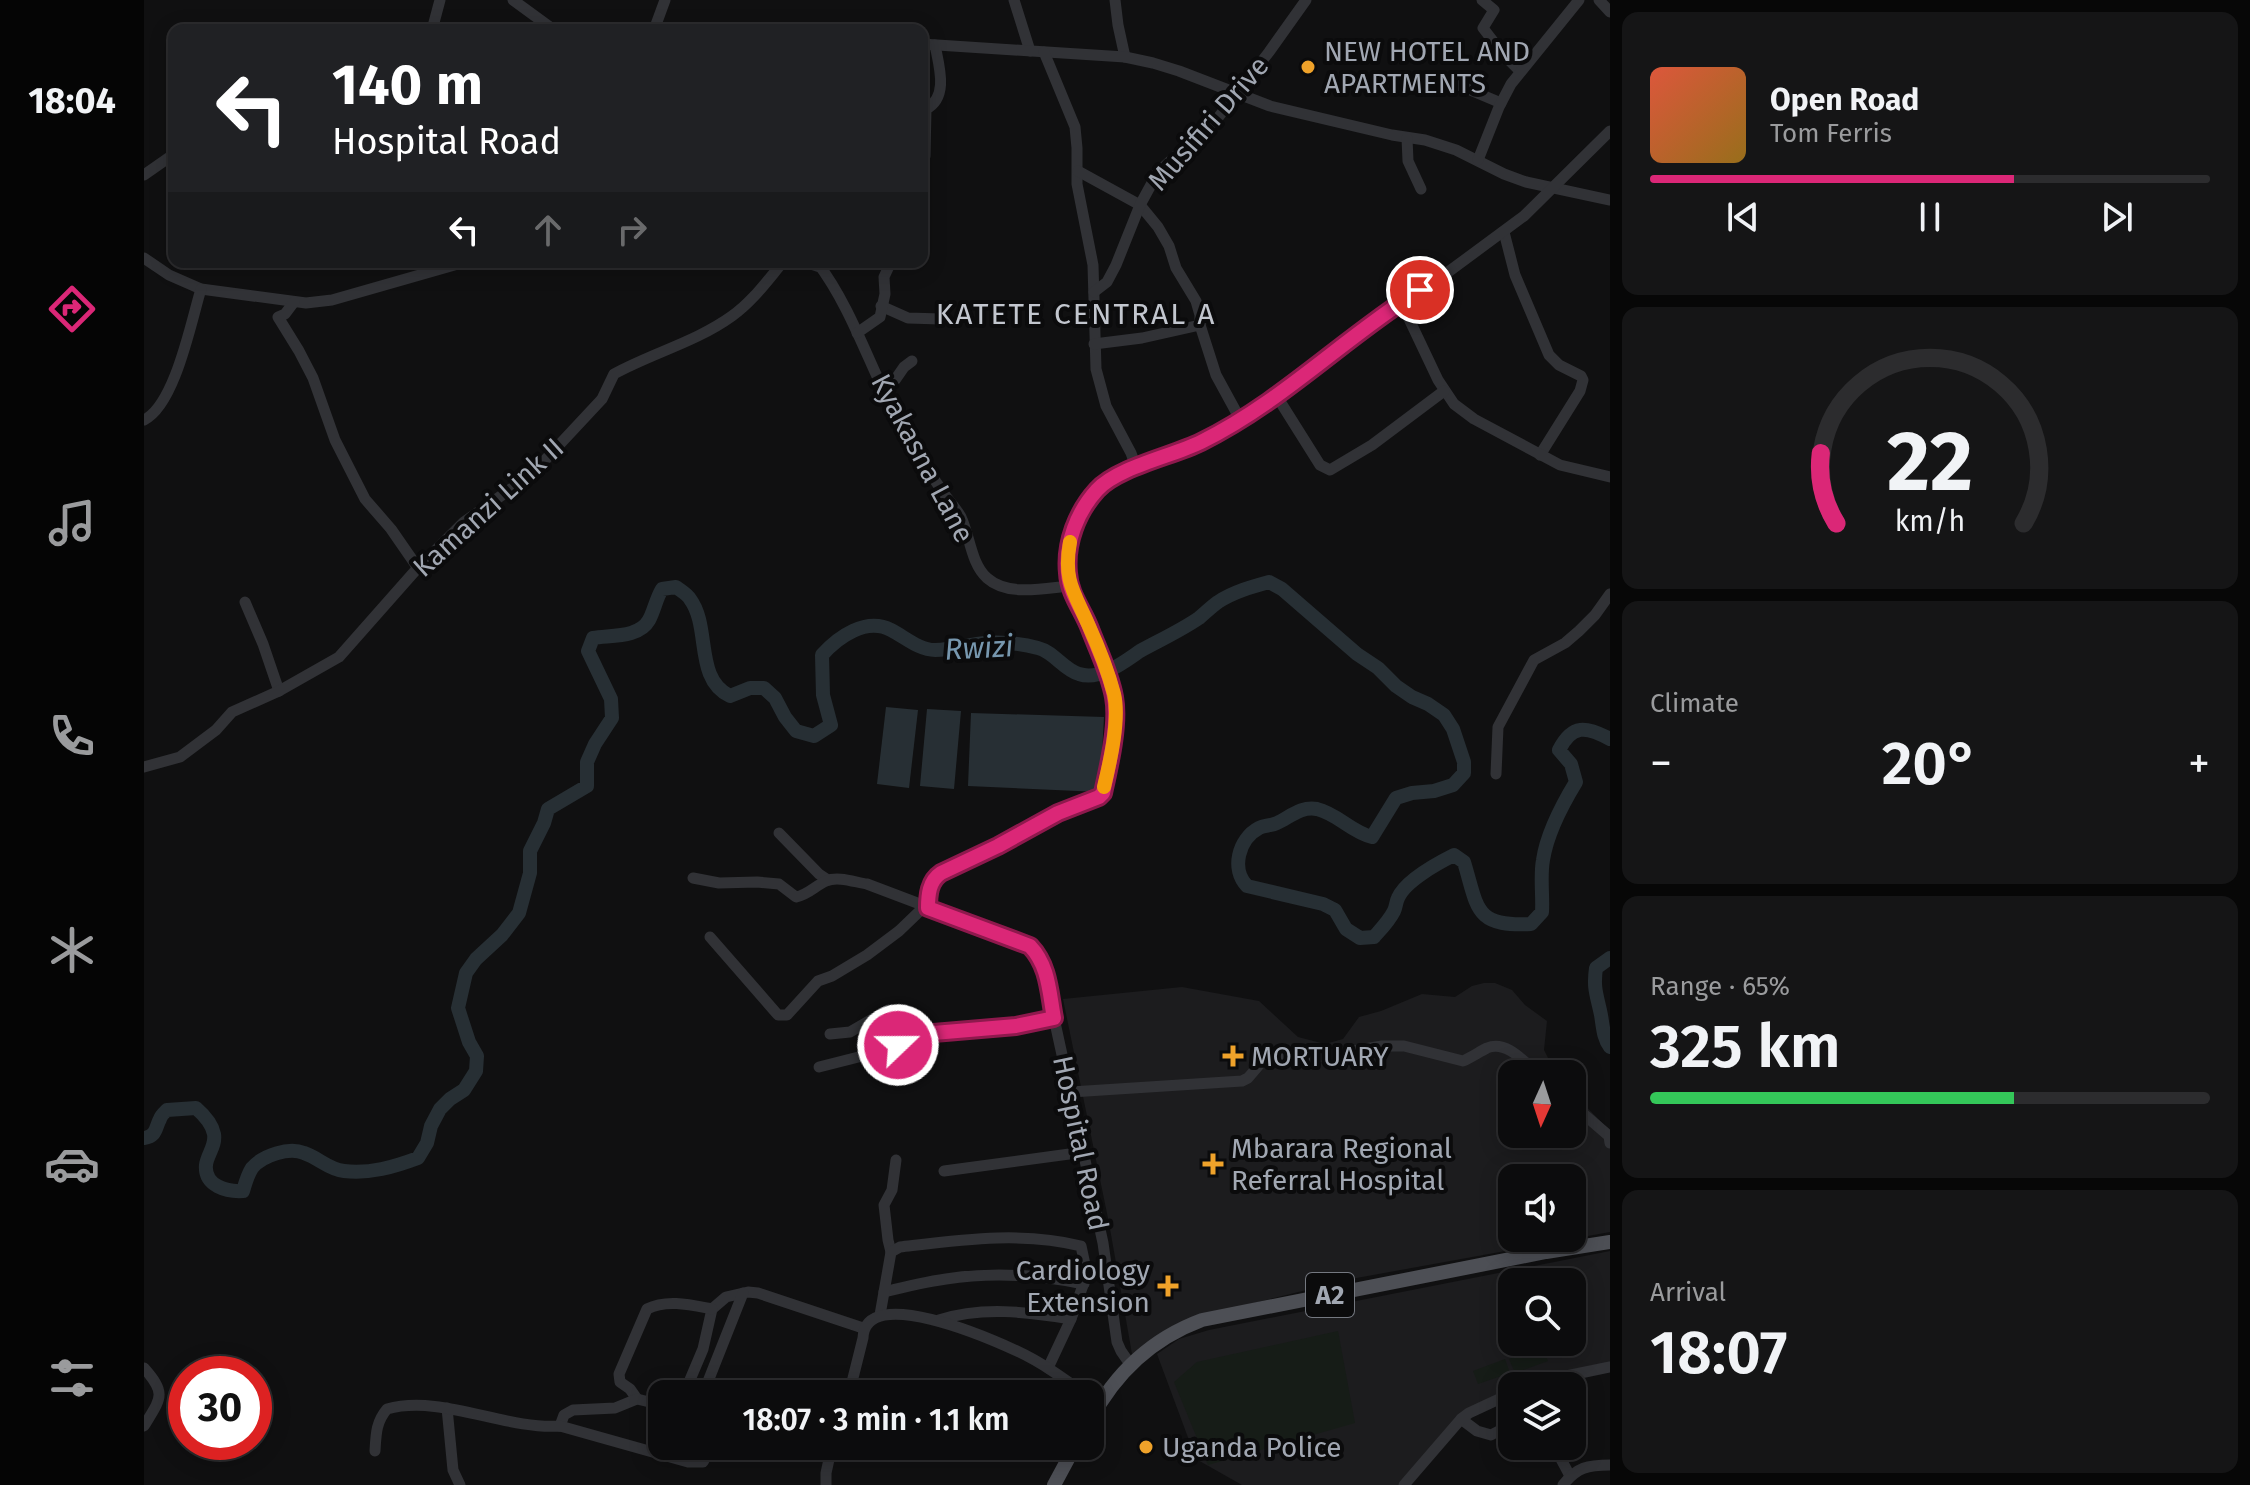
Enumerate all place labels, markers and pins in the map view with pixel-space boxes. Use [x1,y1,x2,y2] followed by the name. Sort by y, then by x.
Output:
[1324,35,1530,100] place label: NEW HOTEL AND APARTMENTS
[1299,58,1317,76] marker: NEW HOTEL AND APARTMENTS
[1386,256,1454,324] pin
[1251,1040,1389,1073] place label: MORTUARY
[1222,1045,1244,1067] marker: MORTUARY
[1231,1132,1452,1197] place label: Mbarara Regional Referral Hospital
[1202,1153,1224,1175] marker: Mbarara Regional Referral Hospital
[1016,1254,1150,1319] place label: Cardiology Extension
[1157,1275,1179,1297] marker: Cardiology Extension
[1162,1431,1342,1464] place label: Uganda Police
[1137,1438,1155,1456] marker: Uganda Police

